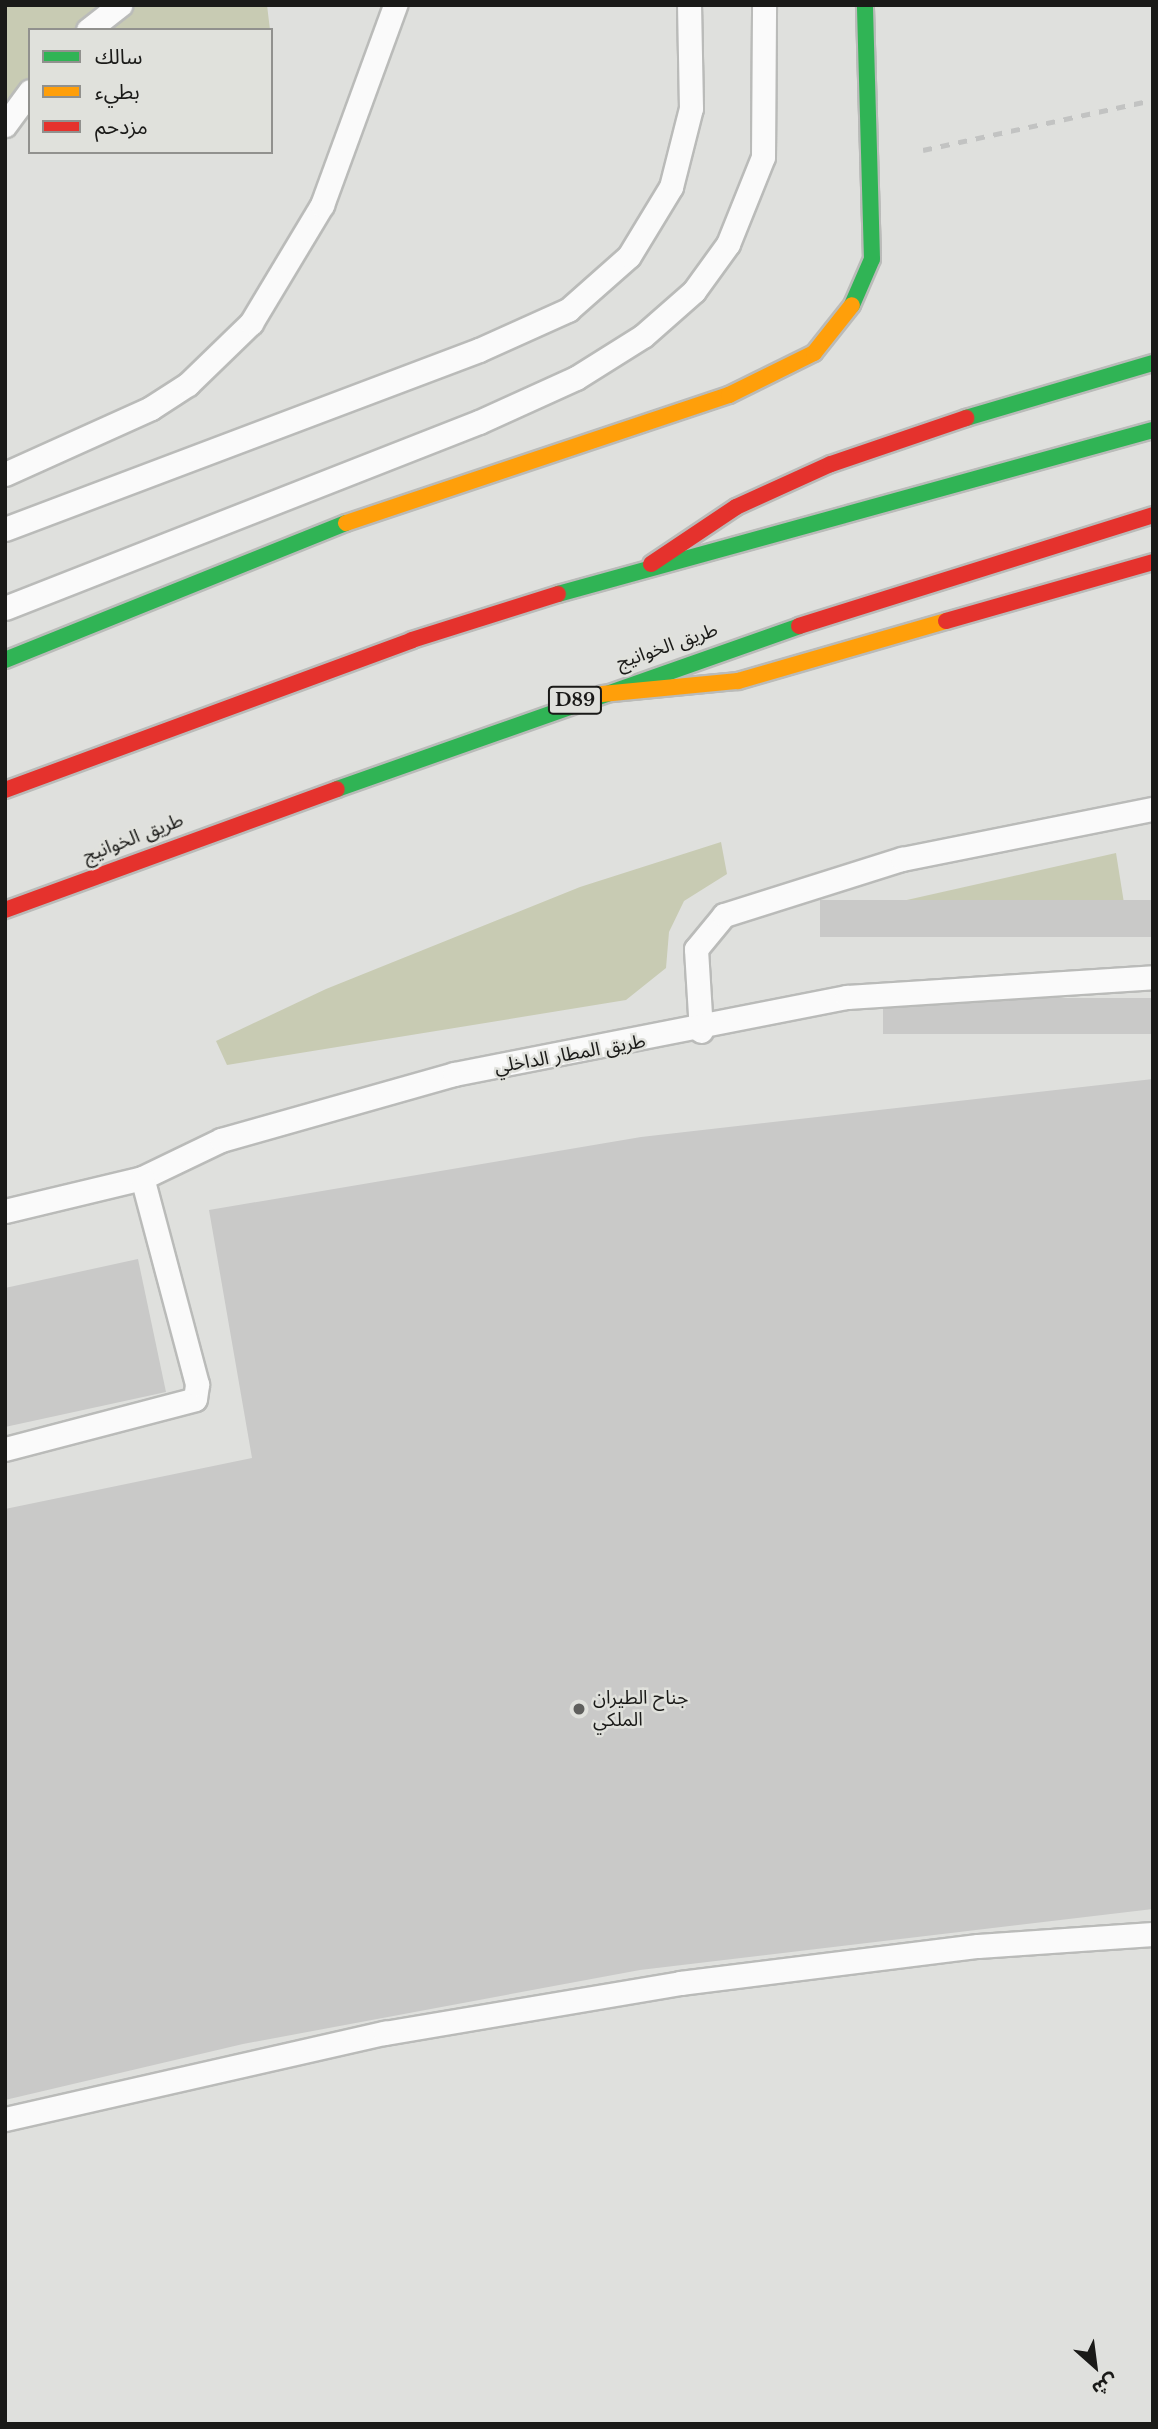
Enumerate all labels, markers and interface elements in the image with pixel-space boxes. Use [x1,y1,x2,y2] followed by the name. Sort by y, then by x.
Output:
[28,28,273,154] legend
[95,44,142,70] text: سالك
[95,79,140,105] text: بطيء
[95,114,148,140] text: مزدحم
[613,618,721,674] street label: طريق الخوانيج
[547,686,603,714] road number: D89
[79,808,187,868] street label: طريق الخوانيج
[493,1029,647,1079] street label: طريق المطار الداخلي
[593,1687,688,1731] place label: جناح الطيران الملكي
[571,1701,587,1717] marker: جناح الطيران الملكي
[1060,2331,1130,2401] north arrow
[1088,2369,1122,2401] text: ش

